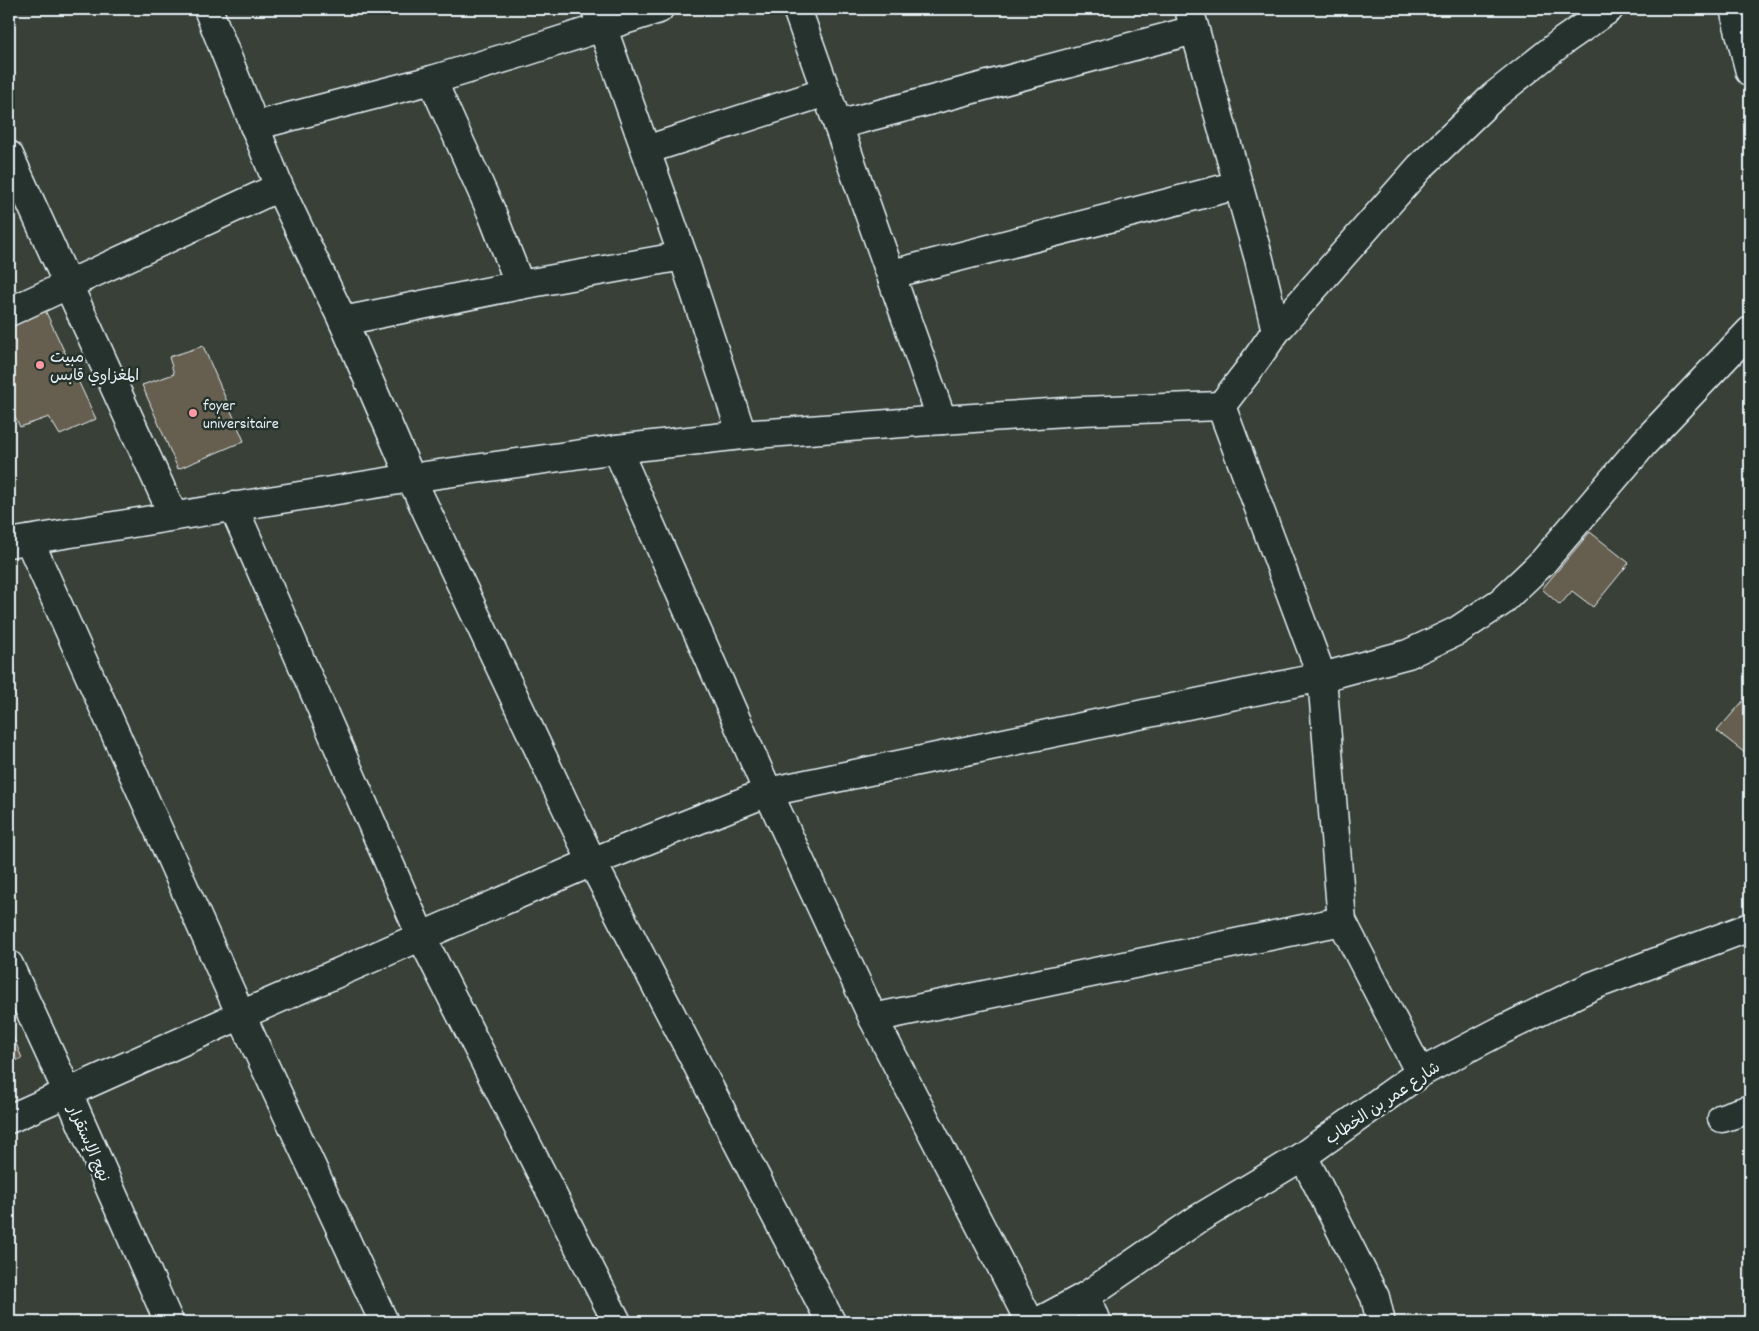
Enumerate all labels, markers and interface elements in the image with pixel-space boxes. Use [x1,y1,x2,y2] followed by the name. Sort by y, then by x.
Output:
[50,347,139,388] place label: مبيت المغزاوي قابس
[34,359,46,371] marker: مبيت المغزاوي قابس
[203,395,279,436] place label: foyer universitaire
[187,407,199,419] marker: foyer universitaire
[1321,1057,1446,1151] street label: شارع عمر بن الخطاب
[60,1100,115,1186] street label: نهج الإستقرار

